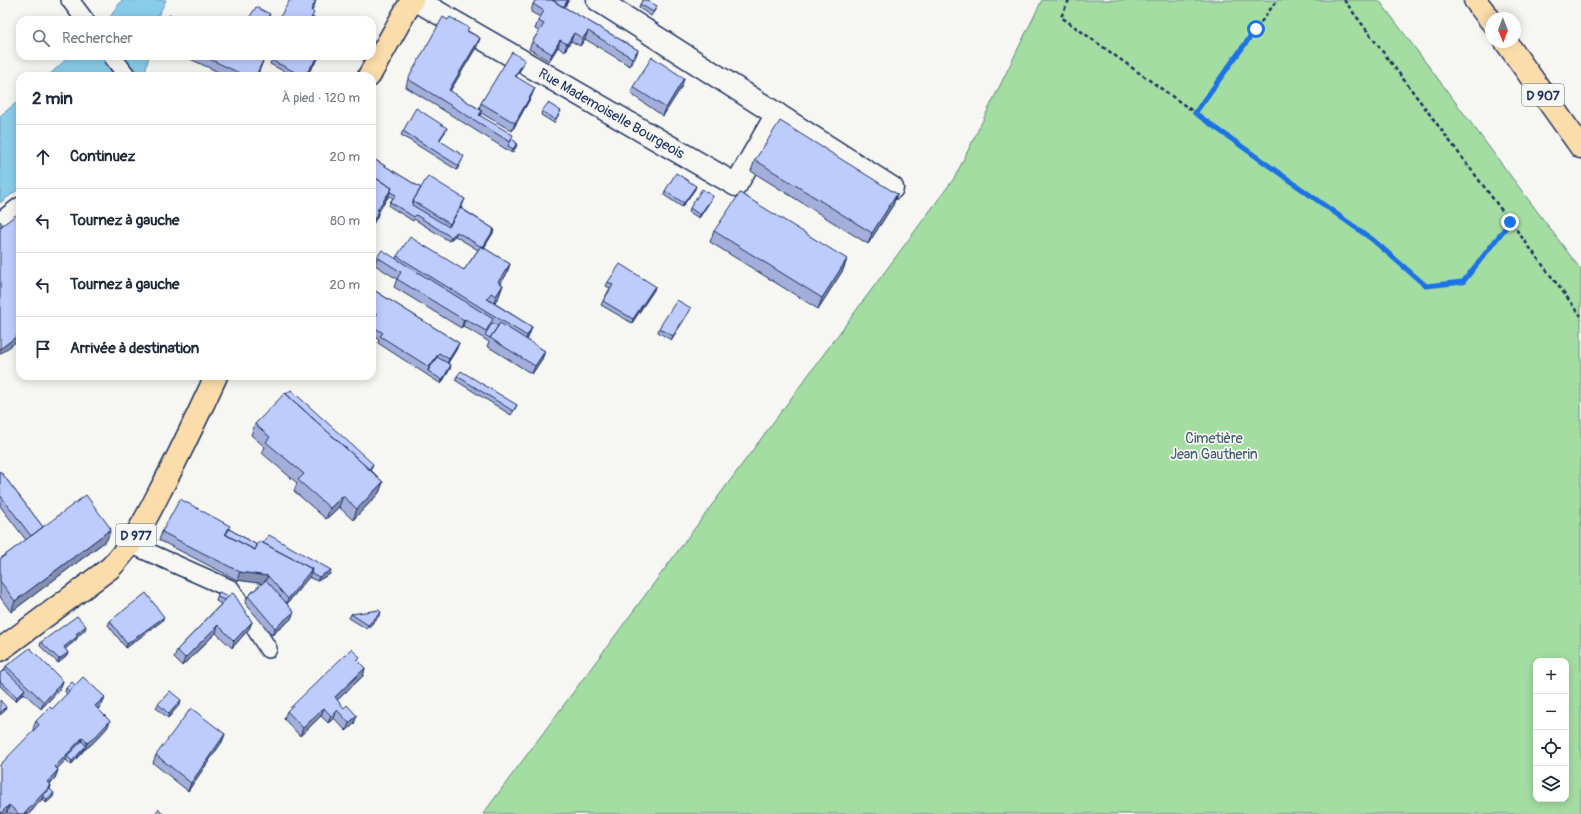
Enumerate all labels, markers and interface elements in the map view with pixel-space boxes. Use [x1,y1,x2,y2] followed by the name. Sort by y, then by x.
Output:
[1485,12,1521,48] north arrow
[16,16,376,60] search box
[1247,20,1265,38] route start
[30,27,52,49] icon: search
[62,29,133,48] text: Rechercher
[535,65,688,163] street label: Rue Mademoiselle Bourgeois
[1522,84,1564,106] road number: D 907
[32,88,73,109] text: 2 min
[282,90,360,106] text: À pied · 120 m
[32,146,54,168] icon: ahead
[70,147,135,166] text: Continuez
[329,149,360,165] text: 20 m
[32,210,54,232] icon: left
[70,211,180,230] text: Tournez à gauche
[330,213,360,229] text: 80 m
[1501,213,1519,231] route end
[32,274,54,296] icon: left
[70,275,180,294] text: Tournez à gauche
[329,277,360,293] text: 20 m
[32,338,54,360] icon: arrive
[70,339,199,358] text: Arrivée à destination
[1170,430,1258,463] park label: Cimetière Jean Gautherin
[116,524,156,546] road number: D 977
[1533,658,1569,802] map controls
[1533,658,1569,694] button: +
[1533,694,1569,730] button: −
[1533,730,1569,766] button: locate
[1533,766,1569,802] button: layers

